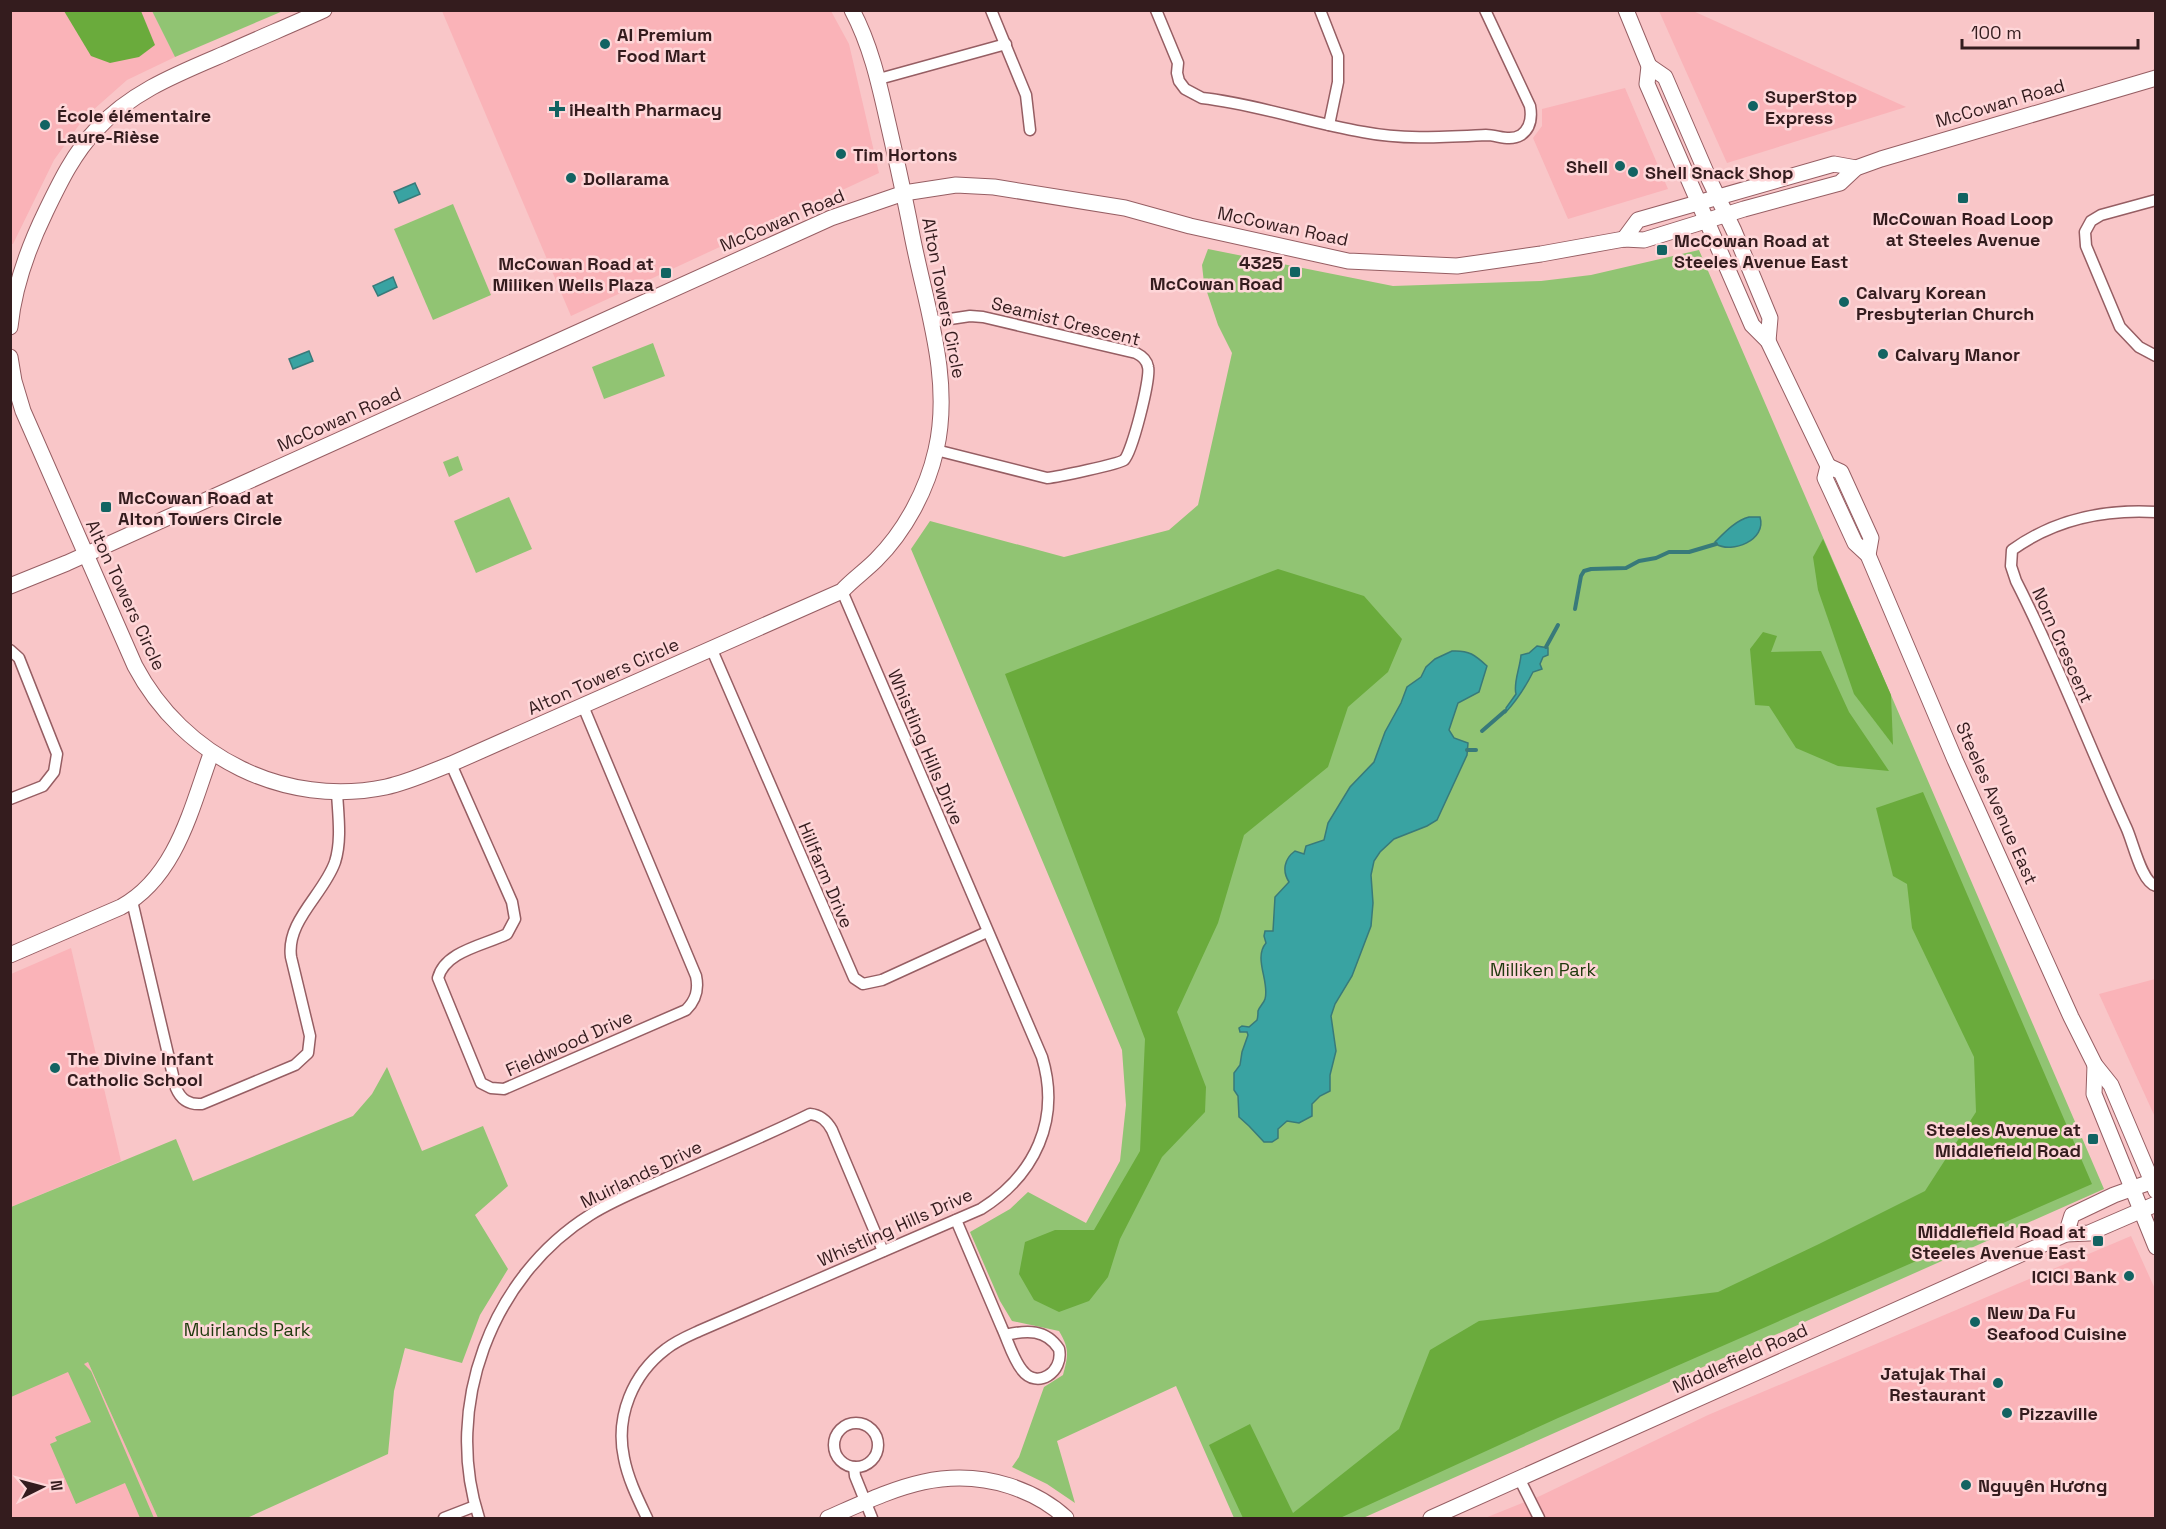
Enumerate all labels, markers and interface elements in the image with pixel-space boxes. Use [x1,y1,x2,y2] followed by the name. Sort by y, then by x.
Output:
[1962,12,2138,50] scale bar
[1971,21,2022,44] text: 100 m
[617,23,712,67] place label: AI Premium Food Mart
[598,37,612,51] marker: AI Premium Food Mart
[1933,74,2067,132] street label: McCowan Road
[1765,85,1857,129] place label: SuperStop Express
[569,98,722,121] place label: iHealth Pharmacy
[1746,99,1760,113] marker: SuperStop Express
[550,102,564,116] marker: iHealth Pharmacy
[57,104,211,148] place label: École élémentaire Laure-Rièse
[38,118,52,132] marker: École élémentaire Laure-Rièse
[853,143,957,166] place label: Tim Hortons
[834,147,848,161] marker: Tim Hortons
[1566,155,1608,178] place label: Shell
[1613,159,1627,173] marker: Shell
[1645,161,1794,184] place label: Shell Snack Shop
[1626,165,1640,179] marker: Shell Snack Shop
[583,167,670,190] place label: Dollarama
[564,171,578,185] marker: Dollarama
[716,183,848,257] street label: McCowan Road
[1956,191,1970,205] marker: McCowan Road Loop at Steeles Avenue
[1215,201,1351,251] street label: McCowan Road
[1872,207,2054,251] place label: McCowan Road Loop at Steeles Avenue
[917,215,971,381] street label: Alton Towers Circle
[1674,229,1849,273] place label: McCowan Road at Steeles Avenue East
[1655,243,1669,257] marker: McCowan Road at Steeles Avenue East
[1150,251,1283,295] place label: 4325 McCowan Road
[492,252,655,296] place label: McCowan Road at Miliken Wells Plaza
[1288,265,1302,279] marker: 4325 McCowan Road
[659,266,673,280] marker: McCowan Road at Miliken Wells Plaza
[1856,281,2034,325] place label: Calvary Korean Presbyterian Church
[989,291,1143,351] street label: Seamist Crescent
[1837,295,1851,309] marker: Calvary Korean Presbyterian Church
[1895,343,2020,366] place label: Calvary Manor
[1876,347,1890,361] marker: Calvary Manor
[273,381,405,457] street label: McCowan Road
[118,486,282,530] place label: McCowan Road at Alton Towers Circle
[99,500,113,514] marker: McCowan Road at Alton Towers Circle
[81,516,171,674] street label: Alton Towers Circle
[2027,584,2099,706] street label: Norn Crescent
[524,632,682,720] street label: Alton Towers Circle
[883,666,969,828] street label: Whistling Hills Drive
[1951,718,2043,888] street label: Steeles Avenue East
[793,818,859,932] street label: Hillfarm Drive
[1490,958,1596,981] park label: Milliken Park
[502,1005,636,1081] street label: Fieldwood Drive
[67,1047,214,1091] place label: The Divine Infant Catholic School
[48,1061,62,1075] marker: The Divine Infant Catholic School
[1926,1118,2081,1162] place label: Steeles Avenue at Middlefield Road
[2086,1132,2100,1146] marker: Steeles Avenue at Middlefield Road
[576,1135,706,1213] street label: Muirlands Drive
[814,1183,976,1271] street label: Whistling Hills Drive
[1911,1220,2086,1264] place label: Middlefield Road at Steeles Avenue East
[2091,1234,2105,1248] marker: Middlefield Road at Steeles Avenue East
[2031,1265,2117,1288] place label: ICICI Bank
[2122,1269,2136,1283] marker: ICICI Bank
[1987,1301,2127,1345] place label: New Da Fu Seafood Cuisine
[1968,1315,1982,1329] marker: New Da Fu Seafood Cuisine
[184,1318,311,1341] park label: Muirlands Park
[1669,1318,1811,1398] street label: Middlefield Road
[1880,1362,1986,1406] place label: Jatujak Thai Restaurant
[1991,1376,2005,1390] marker: Jatujak Thai Restaurant
[2019,1402,2098,1425] place label: Pizzaville
[2000,1406,2014,1420] marker: Pizzaville
[12,1457,72,1517] north arrow
[1978,1474,2107,1497] place label: Nguyên Hương
[1959,1478,1973,1492] marker: Nguyên Hương
[45,1479,67,1492] text: N

